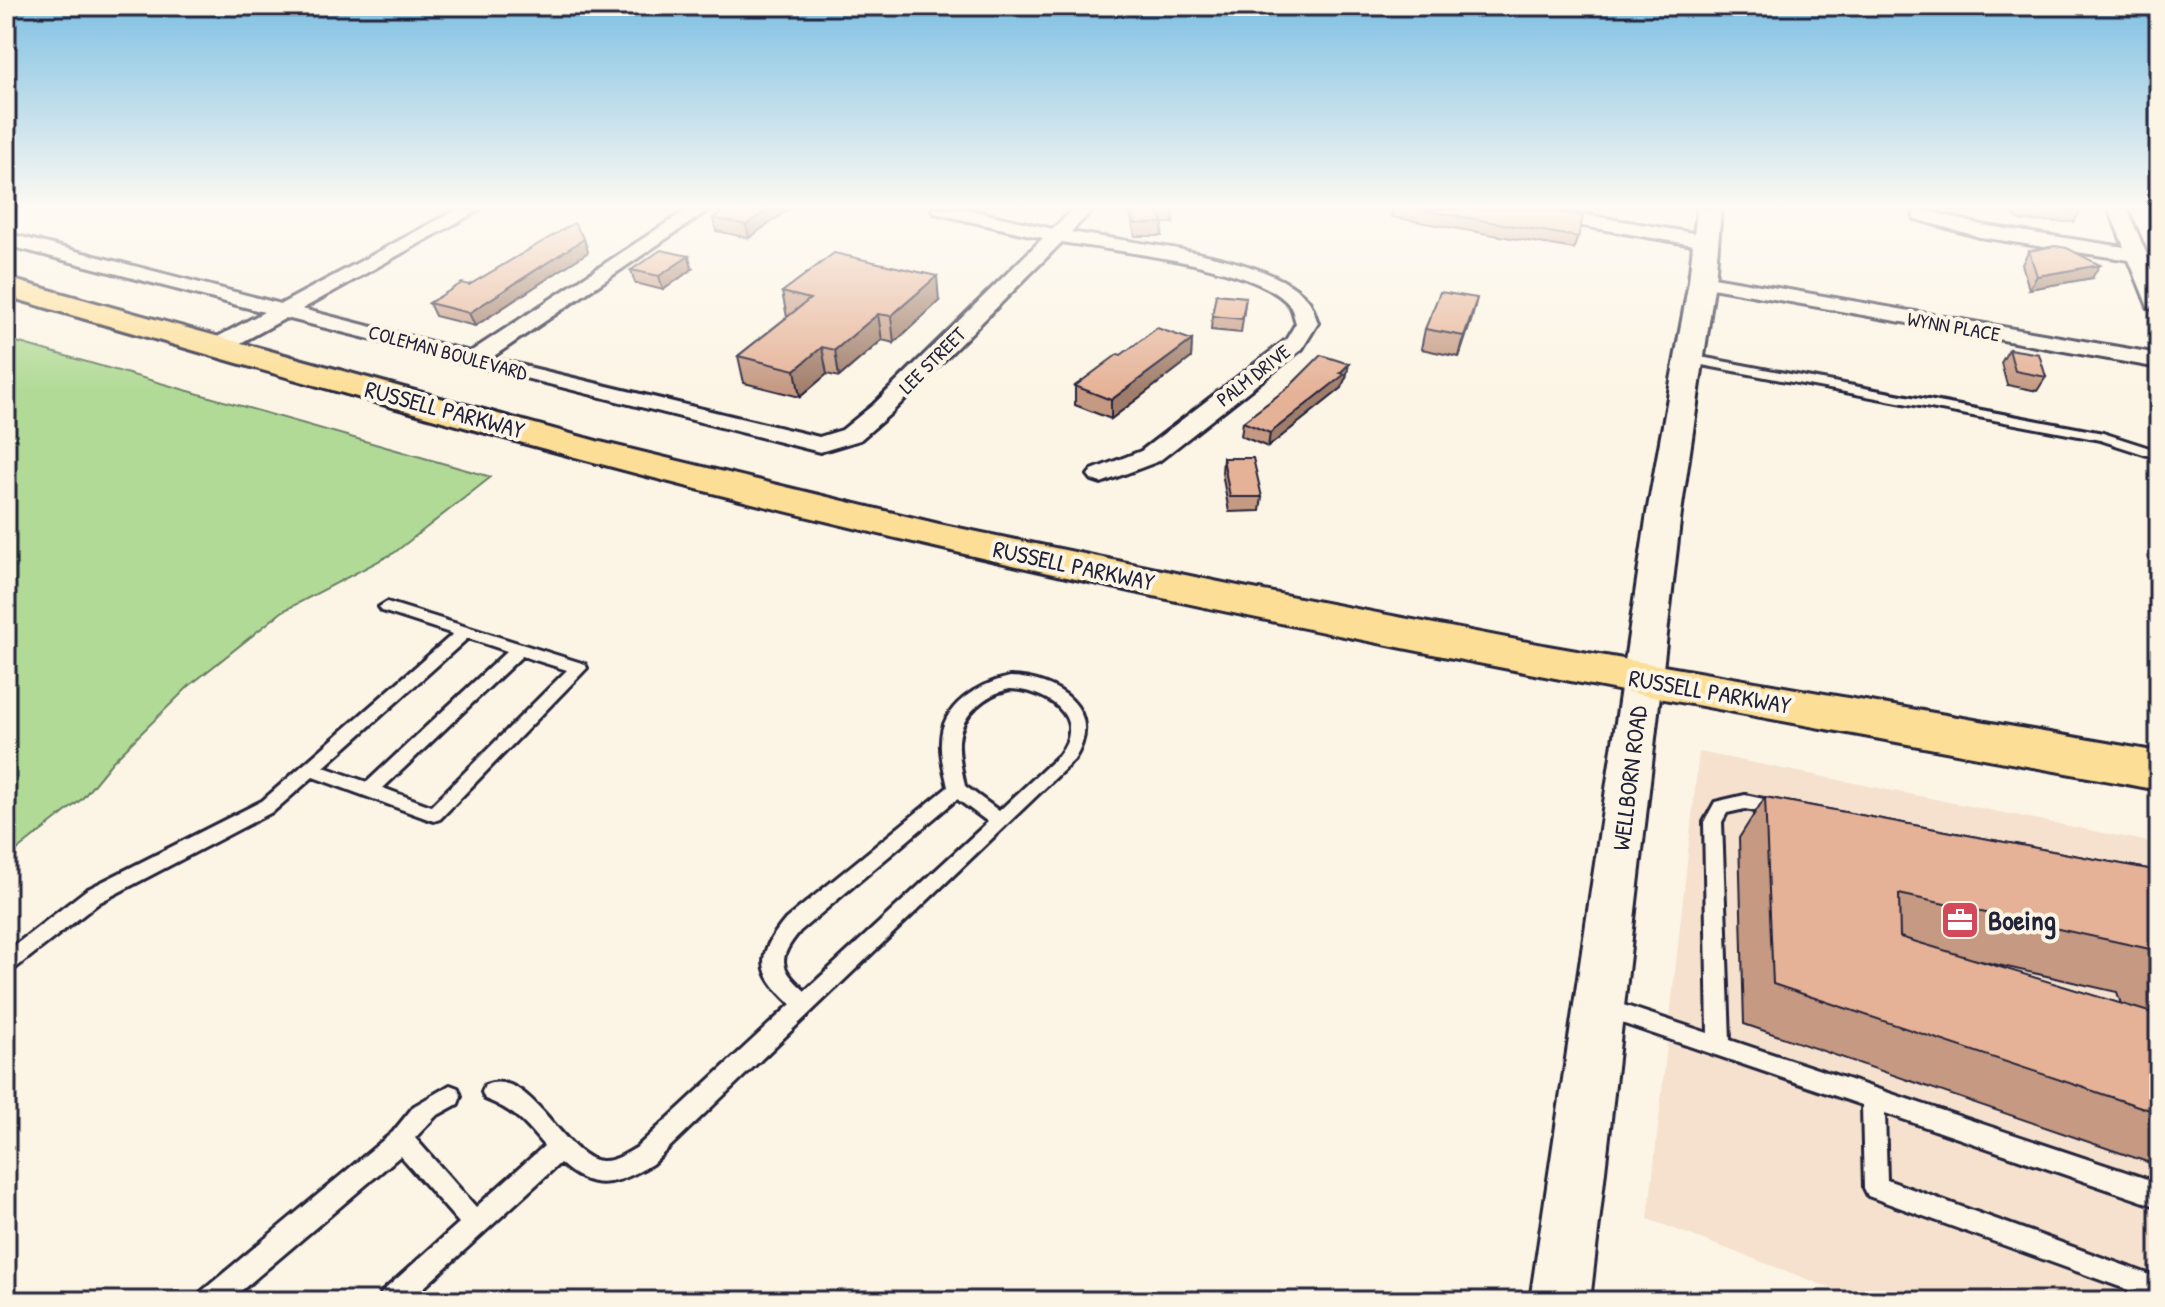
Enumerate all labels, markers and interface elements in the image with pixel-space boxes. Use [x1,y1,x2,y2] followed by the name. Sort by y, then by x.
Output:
[1906,305,2003,347] street label: WYNN PLACE
[366,318,531,386] street label: COLEMAN BOULEVARD
[893,320,972,399] street label: LEE STREET
[1211,338,1296,412] street label: PALM DRIVE
[362,372,529,446] street label: RUSSELL PARKWAY
[991,532,1158,598] street label: RUSSELL PARKWAY
[1627,661,1794,721] street label: RUSSELL PARKWAY
[1604,703,1654,852] street label: WELLBORN ROAD
[1939,899,1981,941] office icon: Boeing
[1988,901,2056,940] place label: Boeing

